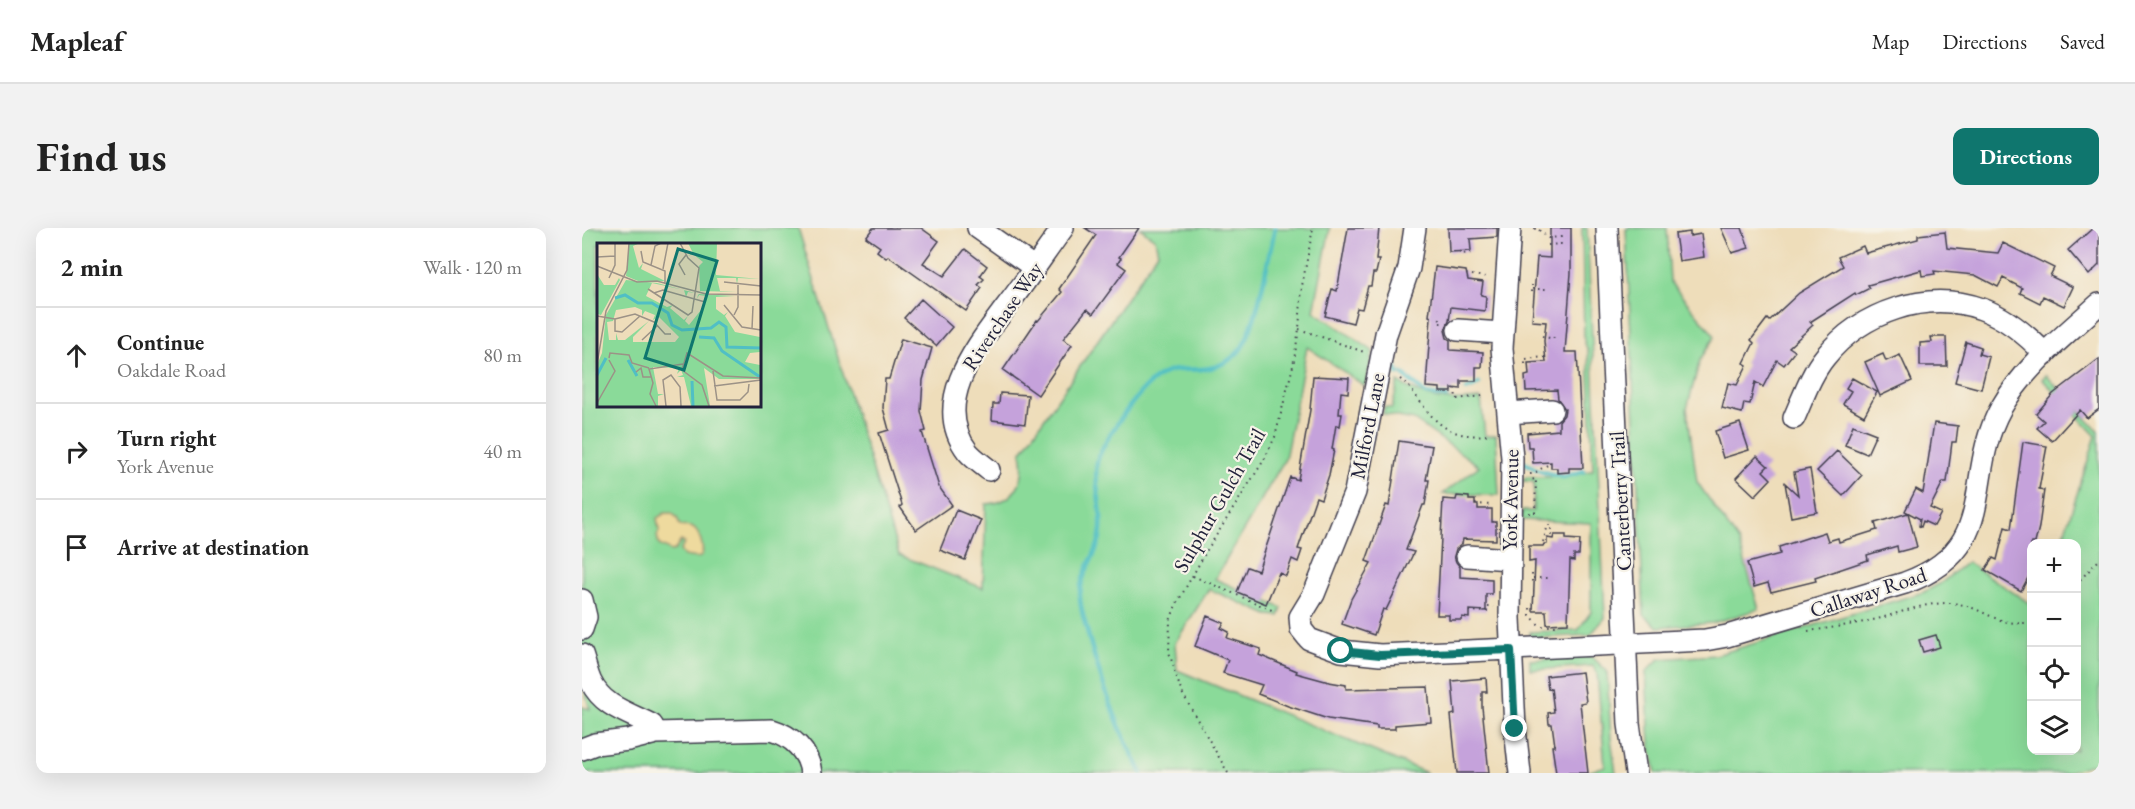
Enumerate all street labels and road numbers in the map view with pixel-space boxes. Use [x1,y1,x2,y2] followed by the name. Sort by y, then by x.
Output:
[956,256,1049,376] street label: Riverchase Way
[1343,371,1391,481] street label: Milford Lane
[1167,423,1271,577] street label: Sulphur Gulch Trail
[1603,430,1637,572] street label: Canterberry Trail
[1496,449,1524,551] street label: York Avenue
[1806,560,1930,624] street label: Callaway Road

